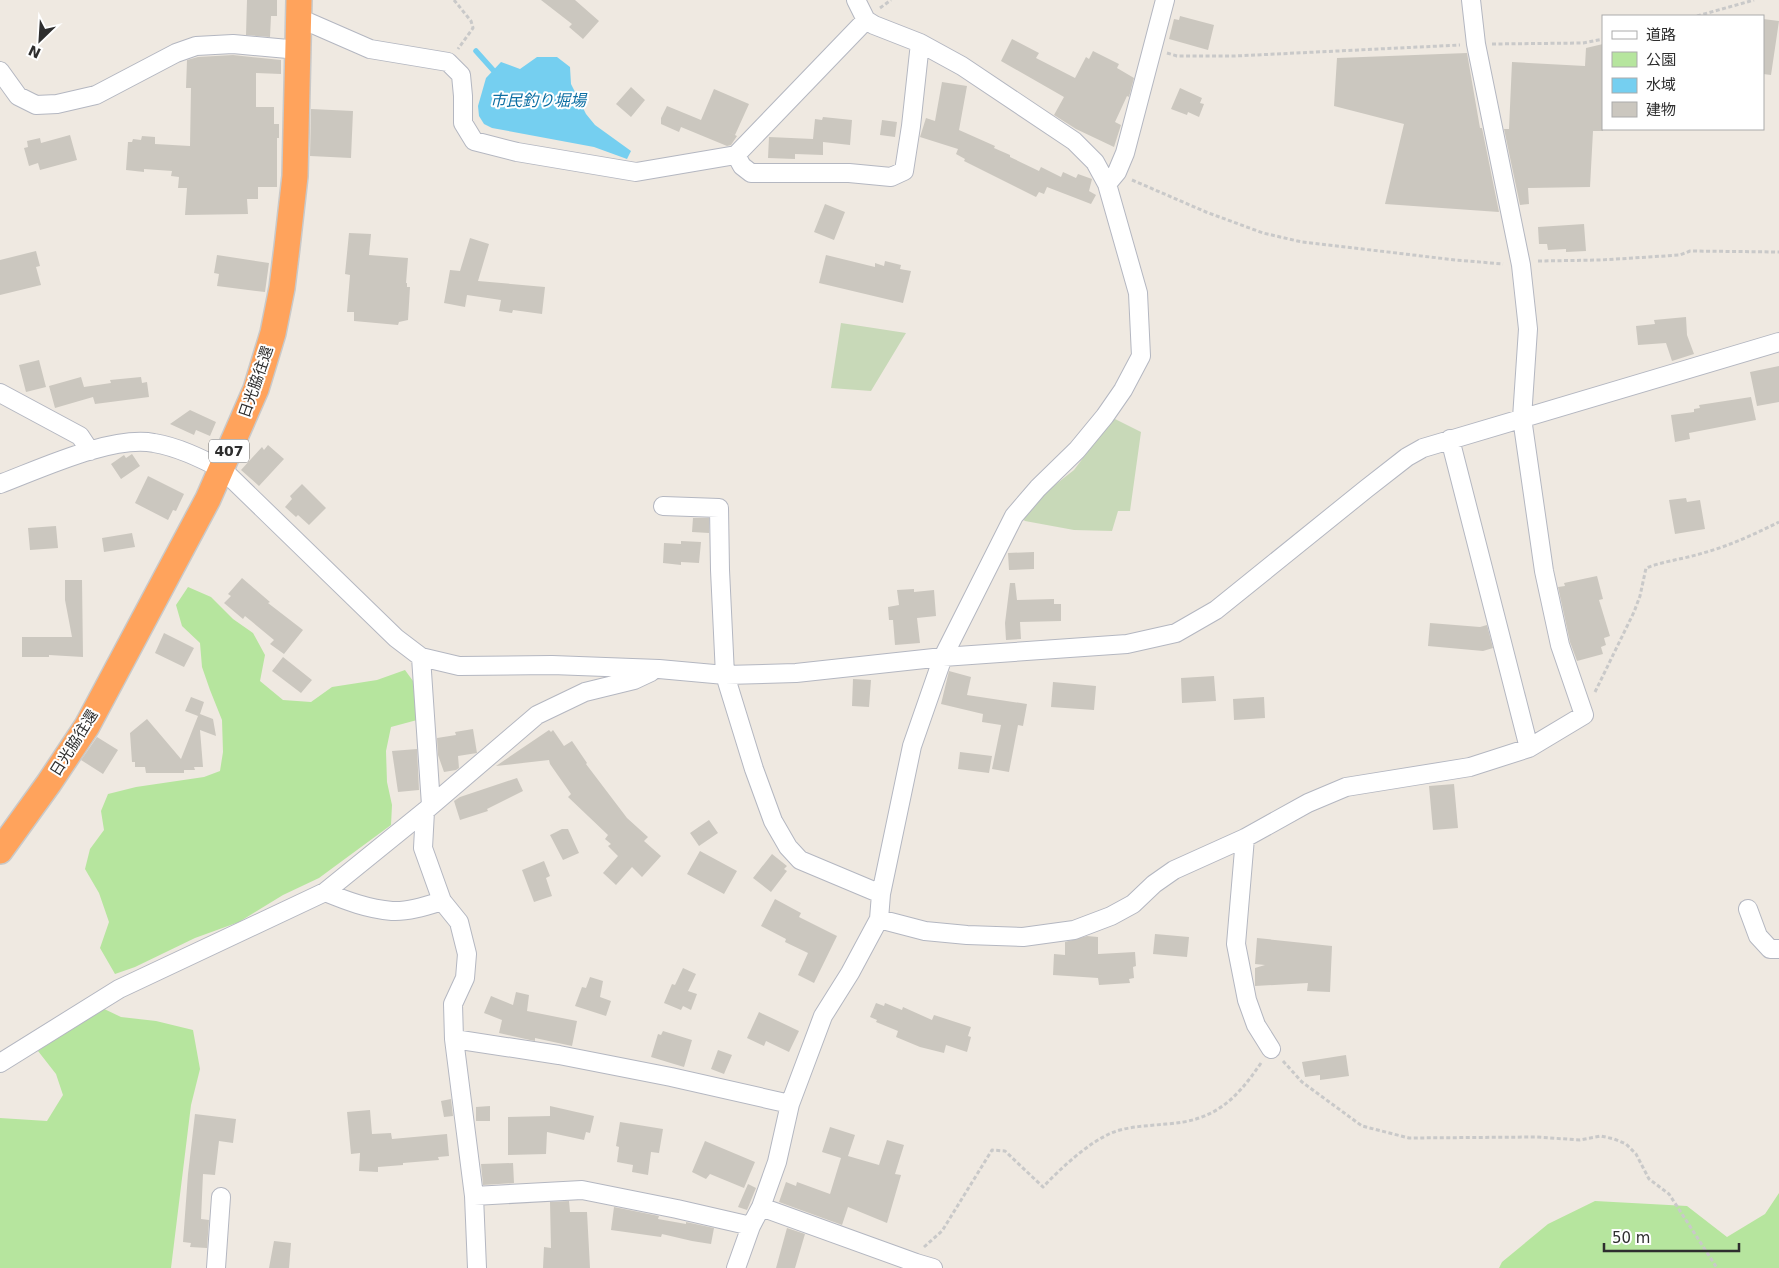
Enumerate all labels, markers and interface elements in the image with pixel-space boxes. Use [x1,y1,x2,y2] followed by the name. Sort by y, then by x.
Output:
[15,15,65,65] north arrow
[1602,15,1764,130] legend
[1646,26,1676,44] text: 道路
[26,42,43,62] text: N
[1646,51,1676,69] text: 公園
[1646,76,1676,94] text: 水域
[490,91,588,110] water label: 市民釣り堀場
[1646,101,1676,119] text: 建物
[235,344,277,420] street label: 日光脇往還
[209,440,249,462] road number: 407
[46,706,102,780] street label: 日光脇往還
[1604,1220,1739,1252] scale bar
[1612,1229,1650,1247] text: 50 m

